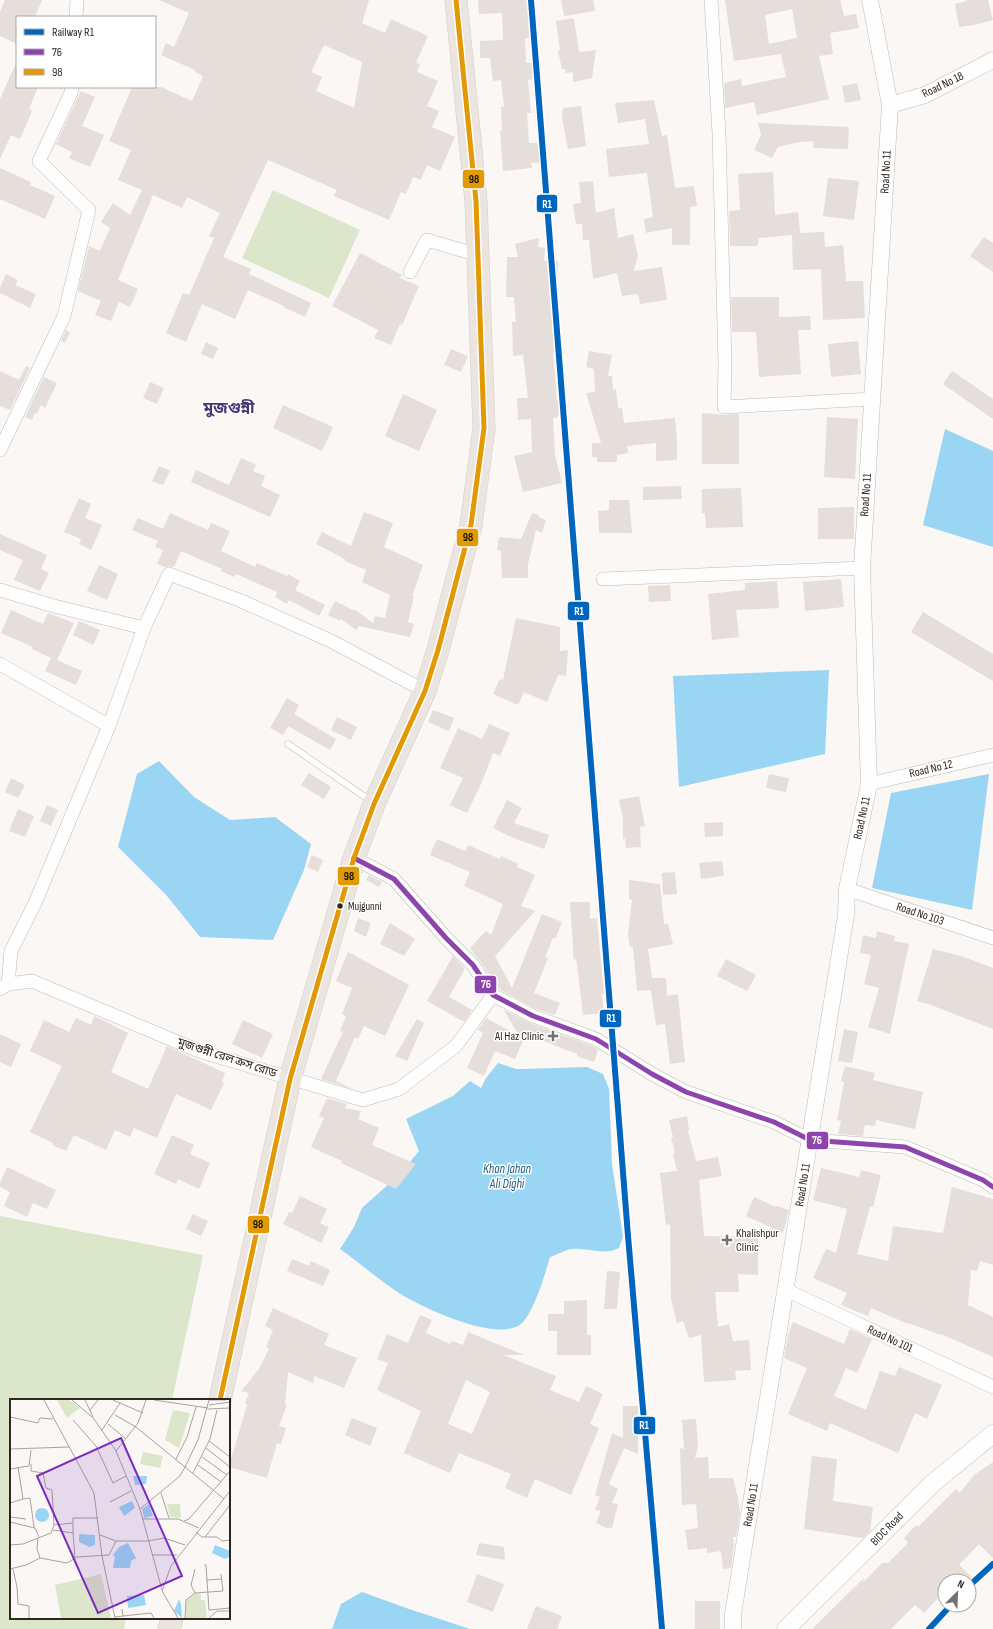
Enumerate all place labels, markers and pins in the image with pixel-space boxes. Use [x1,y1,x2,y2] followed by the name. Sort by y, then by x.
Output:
[348,900,382,913] place label: Mujgunni
[335,901,345,911] marker: Mujgunni
[494,1029,544,1044] place label: Al Haz Clinic
[547,1030,559,1042] marker: Al Haz Clinic
[736,1226,779,1255] place label: Khalishpur Clinic
[721,1234,733,1246] marker: Khalishpur Clinic

